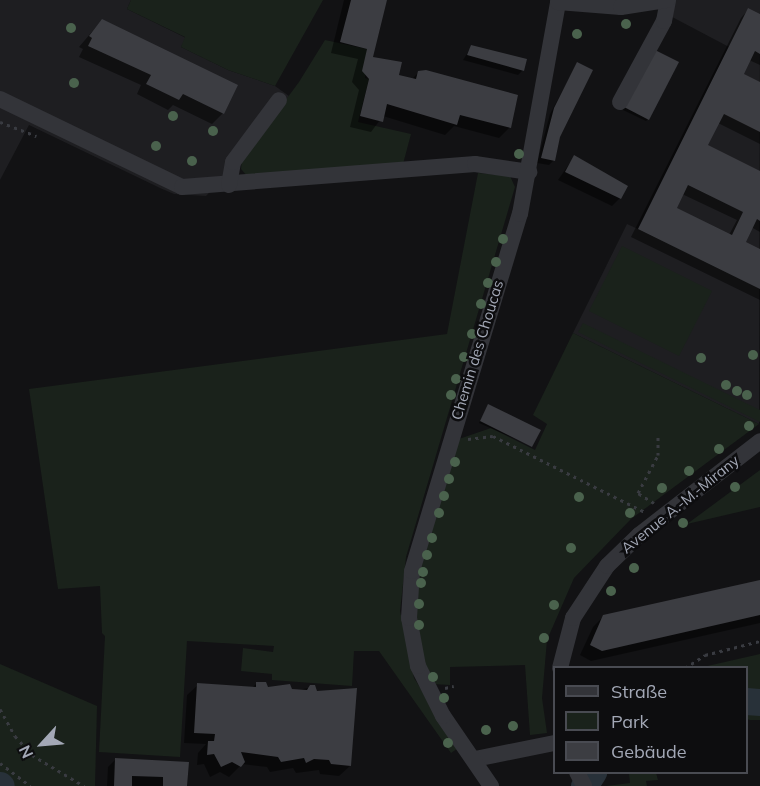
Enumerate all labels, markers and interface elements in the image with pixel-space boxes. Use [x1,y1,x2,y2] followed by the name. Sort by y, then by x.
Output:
[447,278,507,422] street label: Chemin des Choucas
[618,451,742,557] street label: Avenue A.-M.-Mirany
[553,666,748,774] legend
[611,680,667,703] text: Straße
[611,710,649,733] text: Park
[12,714,72,774] north arrow
[611,740,687,763] text: Gebäude
[14,742,37,762] text: N

